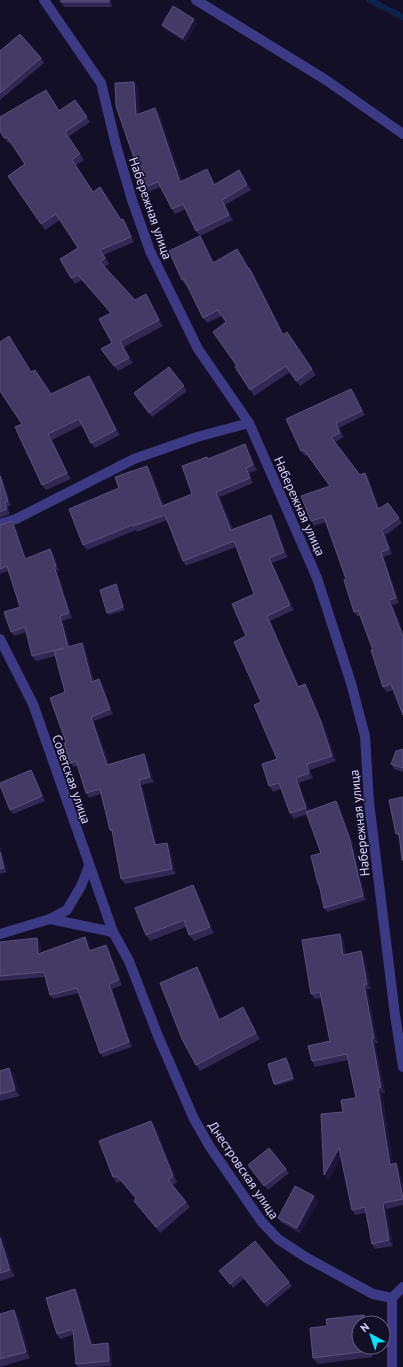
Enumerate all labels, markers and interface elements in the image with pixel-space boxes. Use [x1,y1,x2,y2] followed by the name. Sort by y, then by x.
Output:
[125,155,176,262] street label: Набережная улица
[270,454,329,559] street label: Набережная улица
[48,732,95,826] street label: Советская улица
[345,769,374,877] street label: Набережная улица
[204,1118,283,1223] street label: Днестровская улица
[351,1315,391,1355] north arrow
[357,1320,372,1335] text: N

